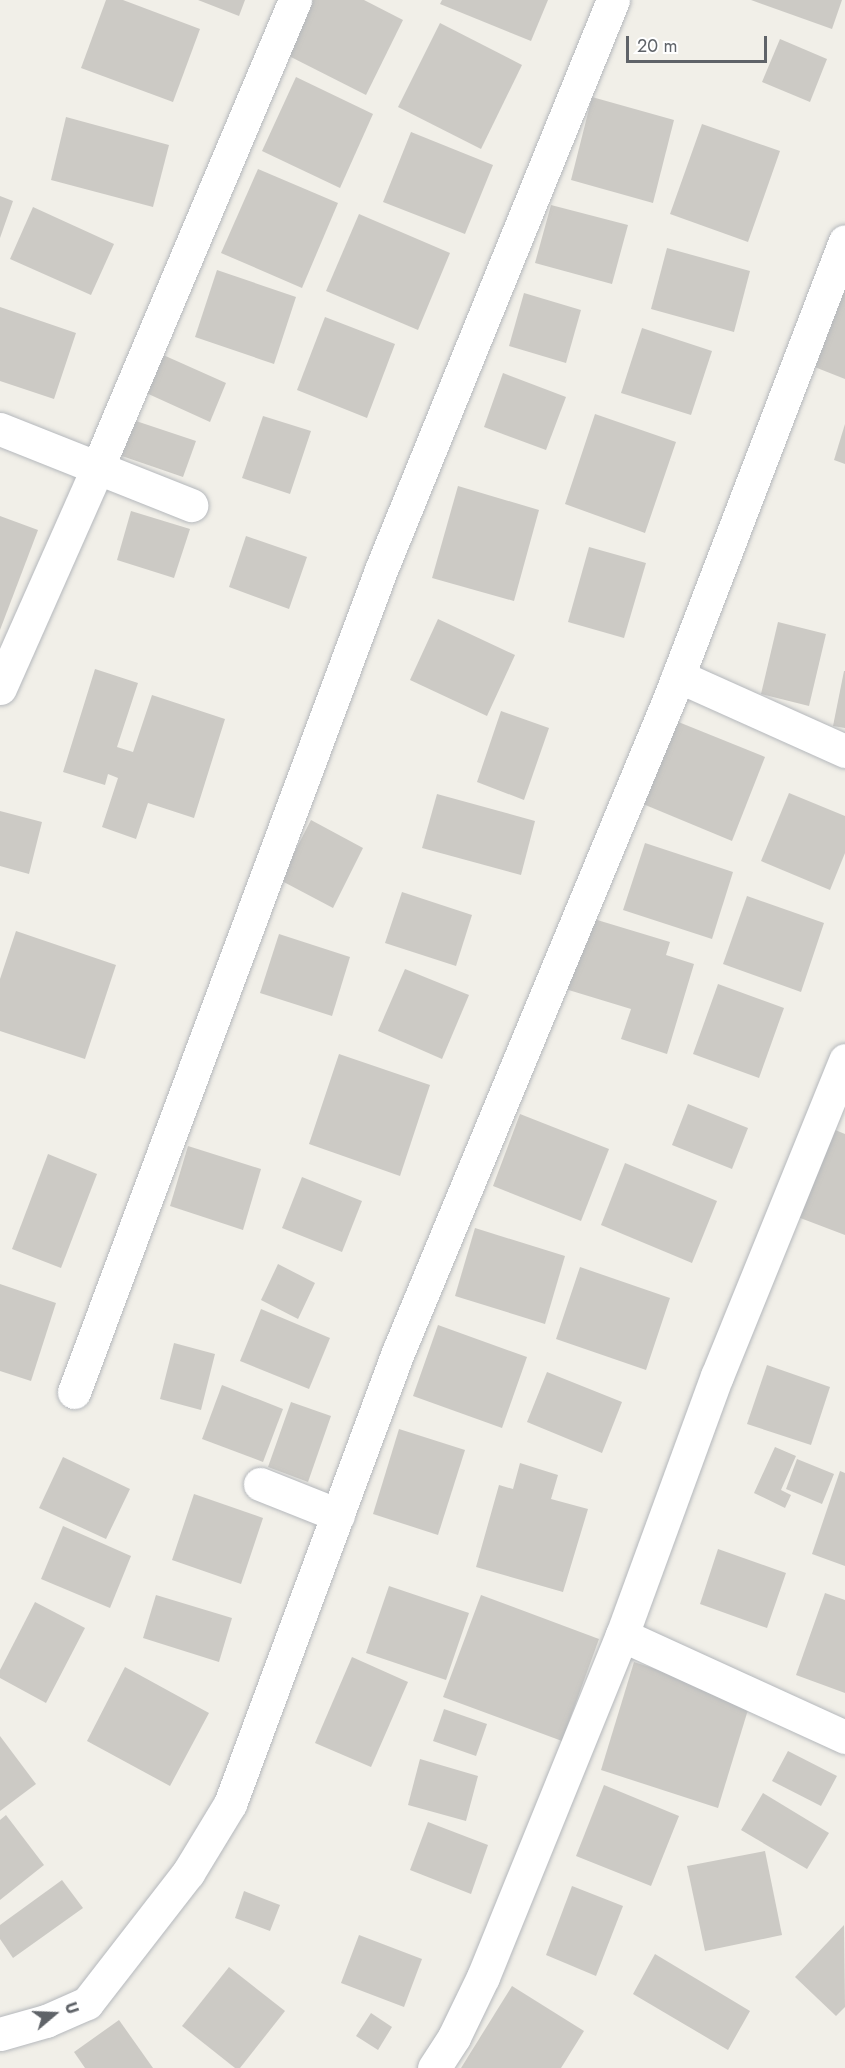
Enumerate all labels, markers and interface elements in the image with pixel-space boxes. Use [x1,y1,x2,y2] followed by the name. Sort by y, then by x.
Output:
[629,24,770,62] scale bar
[637,33,677,59] text: 20 m
[24,1984,84,2044] north arrow
[59,1999,84,2017] text: U

